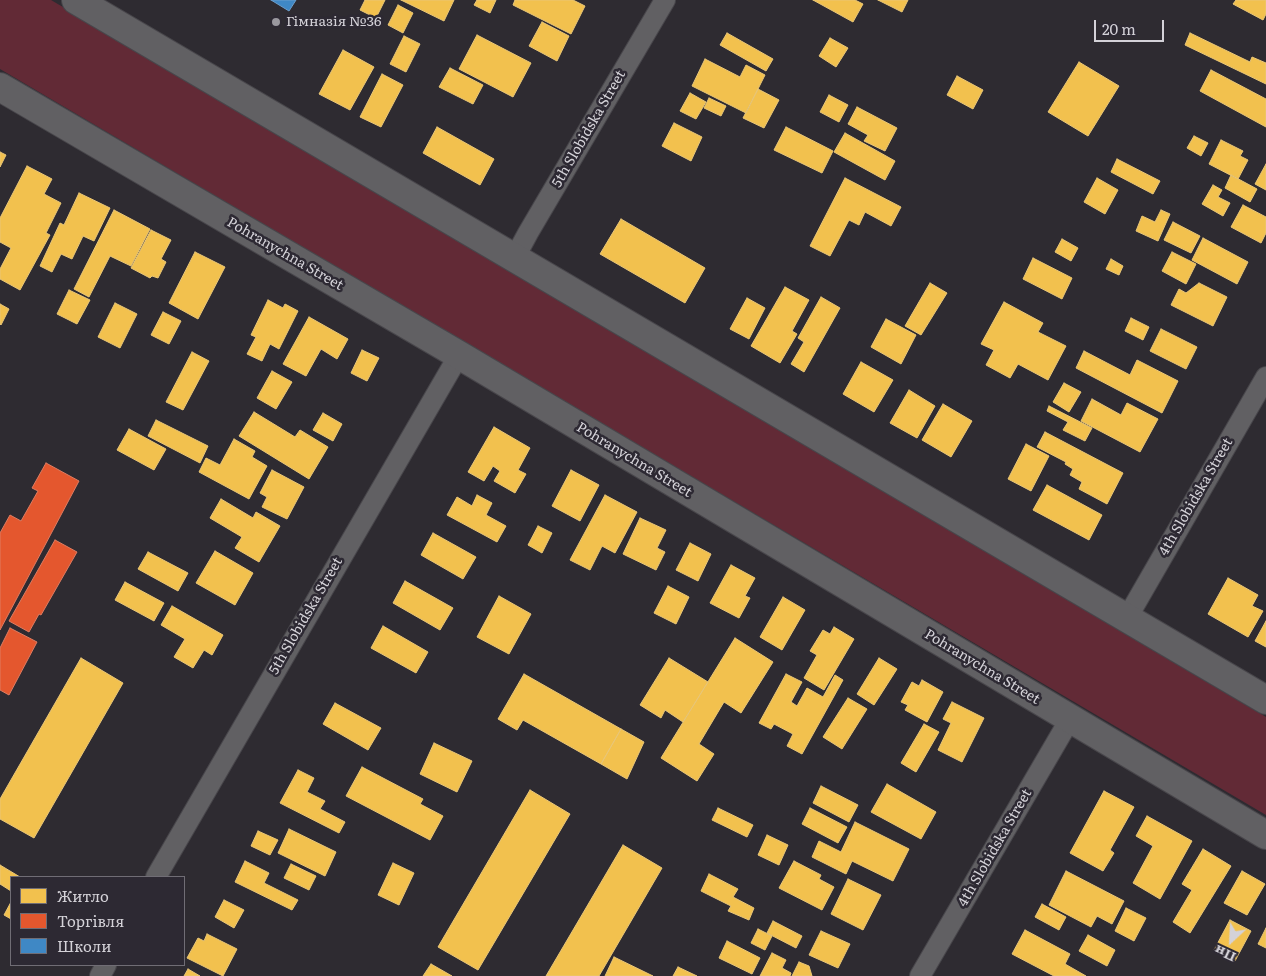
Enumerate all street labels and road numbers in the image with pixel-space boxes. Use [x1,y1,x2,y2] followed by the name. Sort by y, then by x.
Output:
[549,67,629,191] street label: 5th Slobidska Street
[224,214,346,294] street label: Pohranychna Street
[573,419,695,501] street label: Pohranychna Street
[1155,435,1237,559] street label: 4th Slobidska Street
[266,554,346,678] street label: 5th Slobidska Street
[921,626,1043,708] street label: Pohranychna Street
[954,786,1036,910] street label: 4th Slobidska Street

